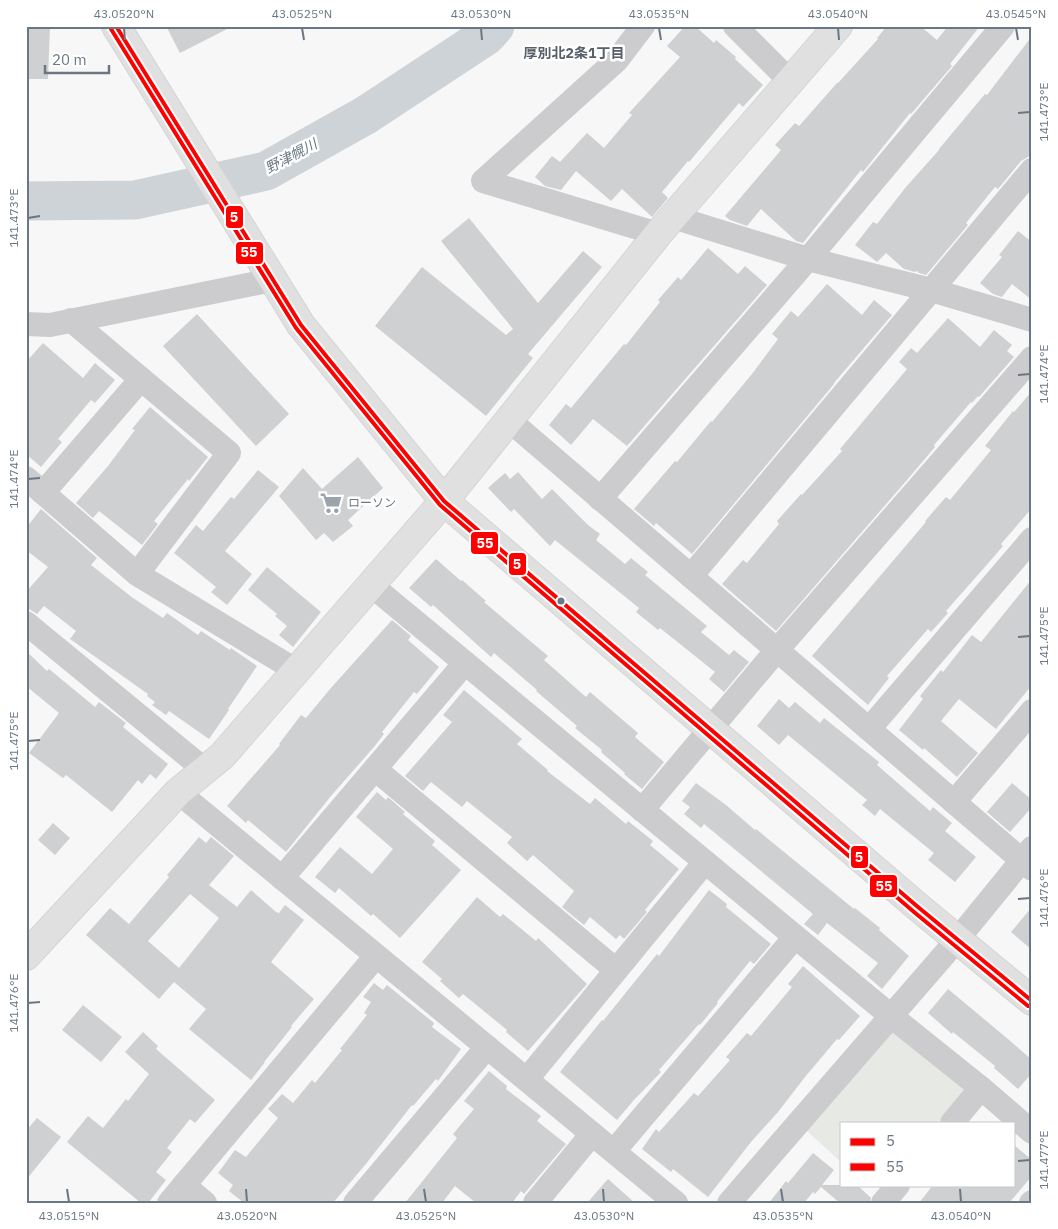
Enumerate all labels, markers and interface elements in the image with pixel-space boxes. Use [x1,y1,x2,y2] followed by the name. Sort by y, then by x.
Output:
[94,6,154,21] text: 43.0520°N
[272,6,332,21] text: 43.0525°N
[451,6,511,21] text: 43.0530°N
[629,6,689,21] text: 43.0535°N
[808,6,868,21] text: 43.0540°N
[986,6,1046,21] text: 43.0545°N
[45,42,109,74] scale bar
[524,44,624,62] district label: 厚別北2条1丁目
[52,50,87,69] text: 20 m
[1036,82,1051,142] text: 141.473°E
[262,134,322,177] water label: 野津幌川
[6,188,21,248] text: 141.473°E
[225,205,244,229] line badge: 5
[230,208,238,226] text: 5
[235,241,264,265] line badge: 55
[241,243,257,261] text: 55
[1036,344,1051,404] text: 141.474°E
[6,449,21,509] text: 141.474°E
[318,490,344,516] supermarket icon: ローソン
[348,495,396,510] place label: ローソン
[470,531,499,555] line badge: 55
[477,534,493,552] text: 55
[508,552,527,576] line badge: 5
[513,555,521,573] text: 5
[556,596,566,606] unlabelled marker
[1036,606,1051,666] text: 141.475°E
[6,711,21,771] text: 141.475°E
[850,845,869,869] line badge: 5
[855,848,863,866] text: 5
[1036,868,1051,928] text: 141.476°E
[869,874,898,898] line badge: 55
[876,877,892,895] text: 55
[6,973,21,1033] text: 141.476°E
[840,1122,1016,1186] legend
[1036,1130,1051,1190] text: 141.477°E
[886,1131,895,1150] text: 5
[886,1157,904,1176] text: 55
[39,1208,99,1223] text: 43.0515°N
[217,1208,277,1223] text: 43.0520°N
[396,1208,456,1223] text: 43.0525°N
[574,1208,634,1223] text: 43.0530°N
[753,1208,813,1223] text: 43.0535°N
[931,1208,991,1223] text: 43.0540°N

